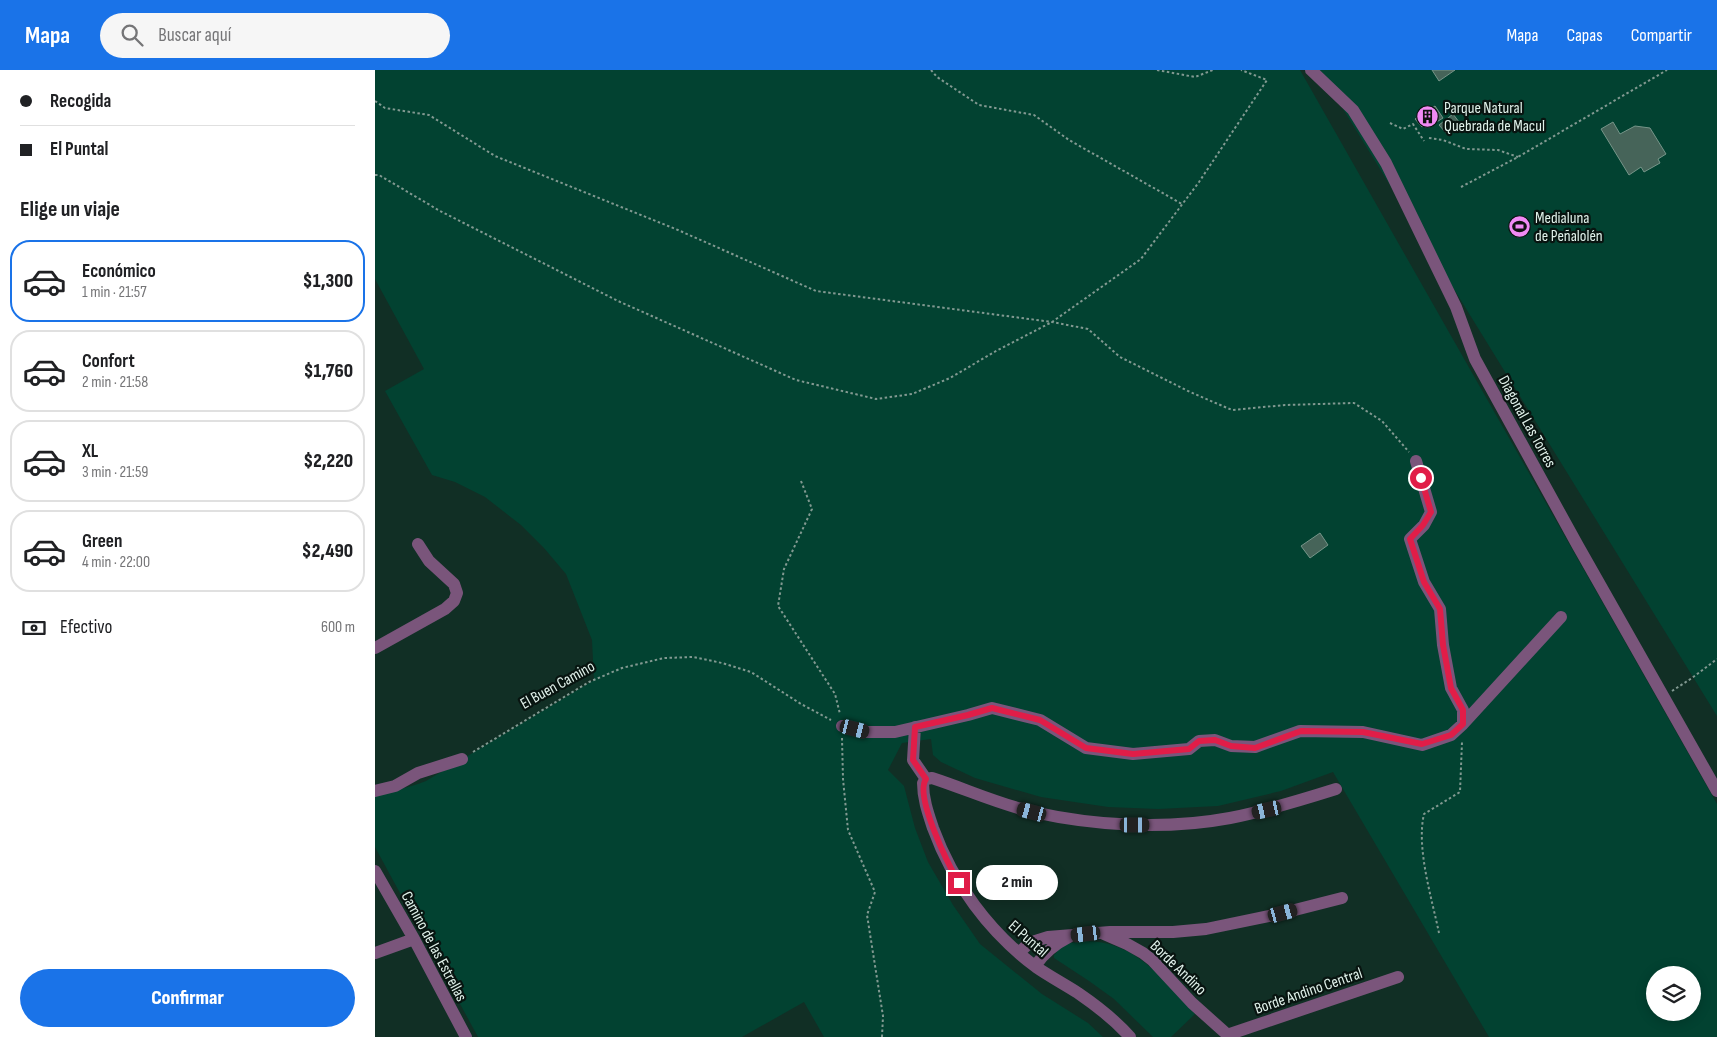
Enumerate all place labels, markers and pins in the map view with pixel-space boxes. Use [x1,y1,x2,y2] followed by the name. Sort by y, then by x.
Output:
[1444,99,1545,136] place label: Parque Natural Quebrada de Macul
[1416,104,1440,128] building icon: Parque Natural Quebrada de Macul
[1535,209,1603,246] place label: Medialuna de Peñalolén
[1507,214,1531,238] sports icon: Medialuna de Peñalolén

